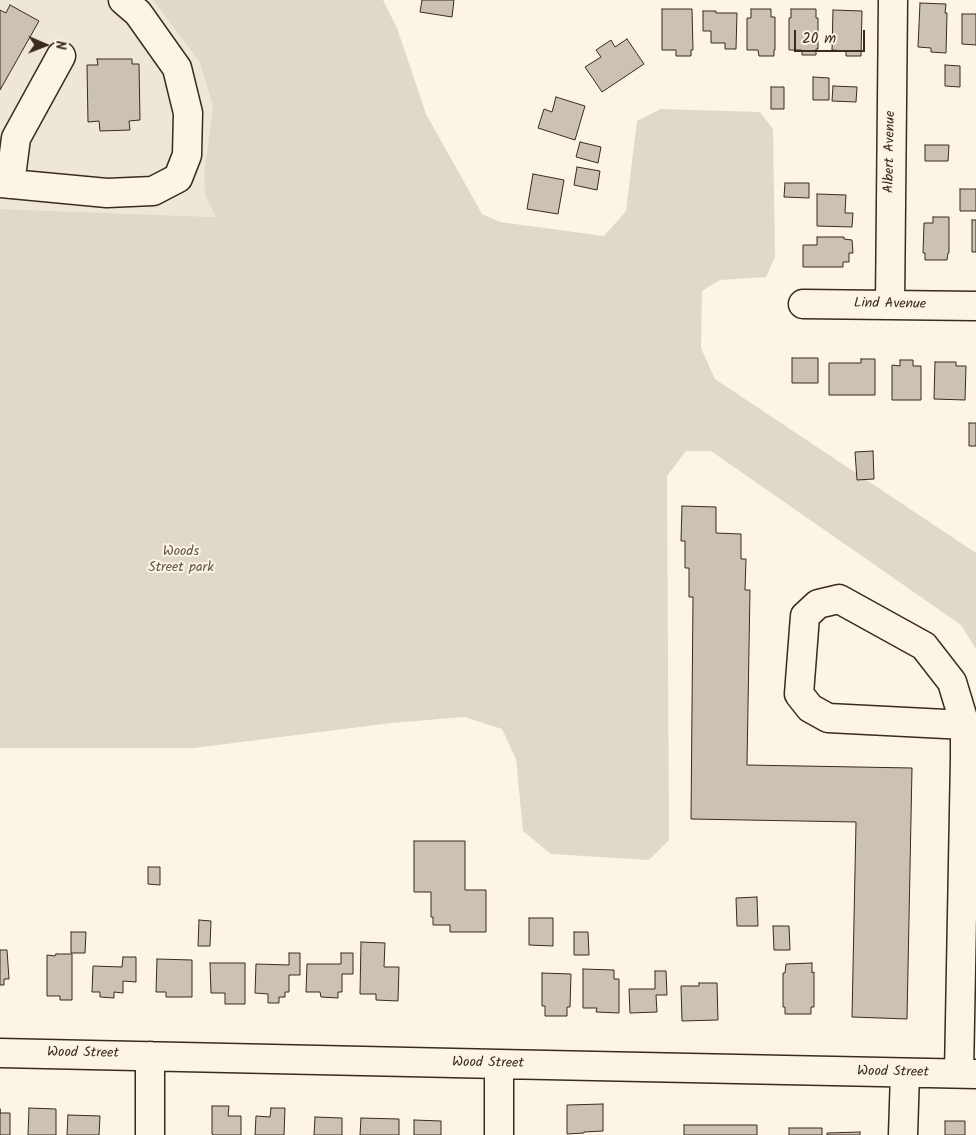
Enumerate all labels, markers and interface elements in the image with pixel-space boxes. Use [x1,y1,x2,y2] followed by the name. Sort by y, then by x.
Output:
[20,20,70,70] north arrow
[796,20,867,52] scale bar
[802,27,836,51] text: 20 m
[49,41,71,50] text: N
[882,111,900,193] street label: Albert Avenue
[854,296,926,314] street label: Lind Avenue
[148,545,214,578] park label: Woods Street park
[47,1045,119,1063] street label: Wood Street
[452,1055,524,1073] street label: Wood Street
[857,1064,929,1082] street label: Wood Street

